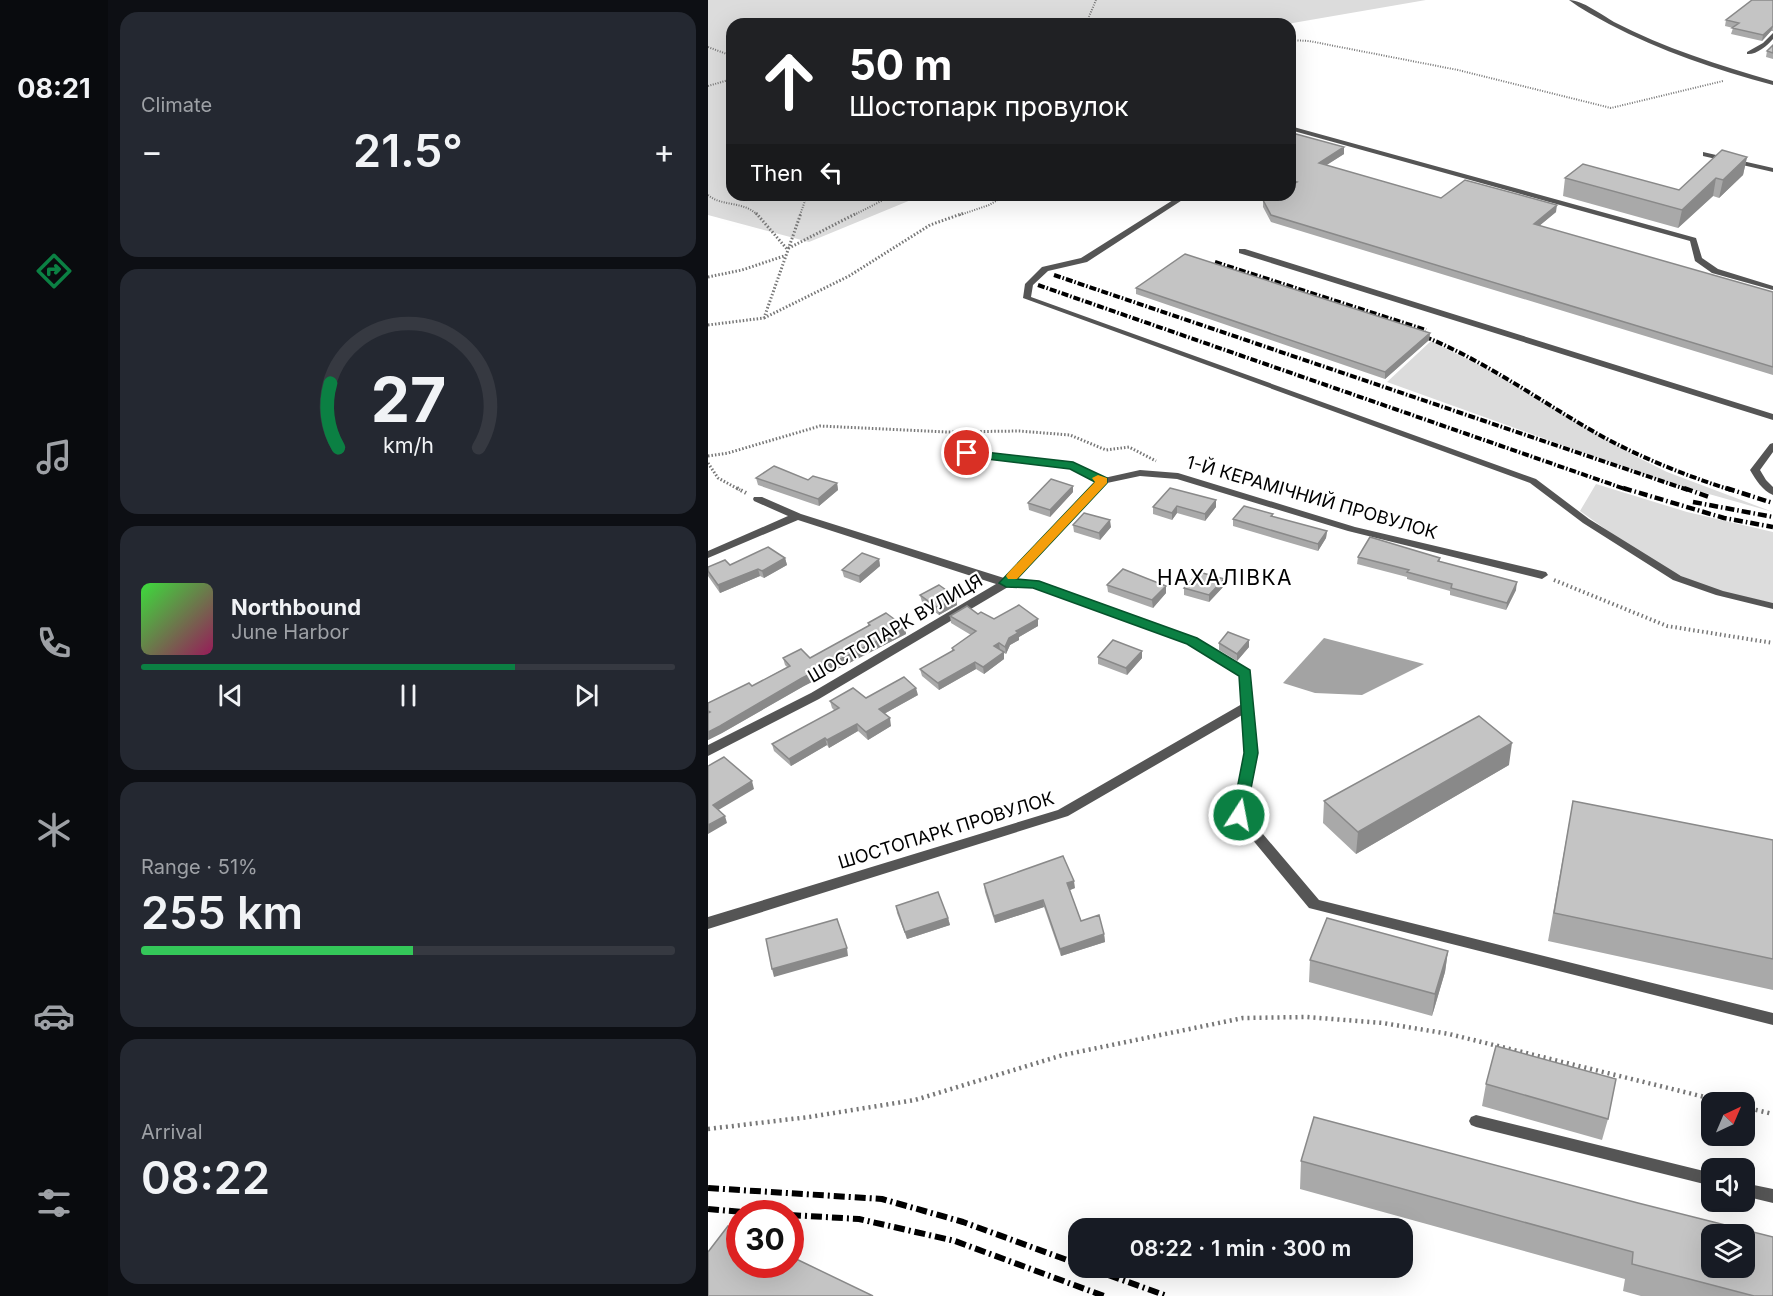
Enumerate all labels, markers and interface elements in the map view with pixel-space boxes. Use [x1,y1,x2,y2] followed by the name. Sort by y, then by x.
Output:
[849,39,952,90] text: 50 m
[750,42,828,120] icon: ahead
[17,72,91,105] text: 08:21
[849,90,1129,123] text: Шостопарк провулок
[141,93,212,117] text: Climate
[353,123,463,178] text: 21.5°
[141,131,163,171] text: −
[653,131,675,171] text: +
[815,156,848,189] icon: left
[750,160,803,186] text: Then
[33,250,75,292] icon: directions
[370,362,446,437] text: 27
[941,427,992,478] pin
[383,433,433,459] text: km/h
[33,436,75,478] icon: music
[950,436,983,469] icon: arrive
[1184,450,1440,543] street label: 1-Й КЕРАМІЧНИЙ ПРОВУЛОК
[1157,565,1293,590] district label: НАХАЛІВКА
[804,569,986,687] street label: ШОСТОПАРК ВУЛИЦЯ
[231,594,361,620] text: Northbound
[231,620,349,644] text: June Harbor
[33,622,75,664] icon: phone
[214,679,247,712] icon: previous
[392,679,425,712] icon: pause
[570,679,603,712] icon: next
[1207,783,1271,847] position arrow
[836,787,1056,873] street label: ШОСТОПАРК ПРОВУЛОК
[33,809,75,851] icon: climate
[141,855,258,879] text: Range · 51%
[141,885,303,940] text: 255 km
[33,995,75,1037] icon: car
[1701,1092,1755,1146] north arrow
[1701,1092,1755,1278] map controls
[141,1120,203,1144] text: Arrival
[141,1150,270,1205] text: 08:22
[1701,1158,1755,1212] button: sound
[33,1182,75,1224] icon: filters
[726,1200,804,1278] speed limit sign: 30
[1701,1224,1755,1278] button: layers
[1130,1235,1351,1261] text: 08:22 · 1 min · 300 m

